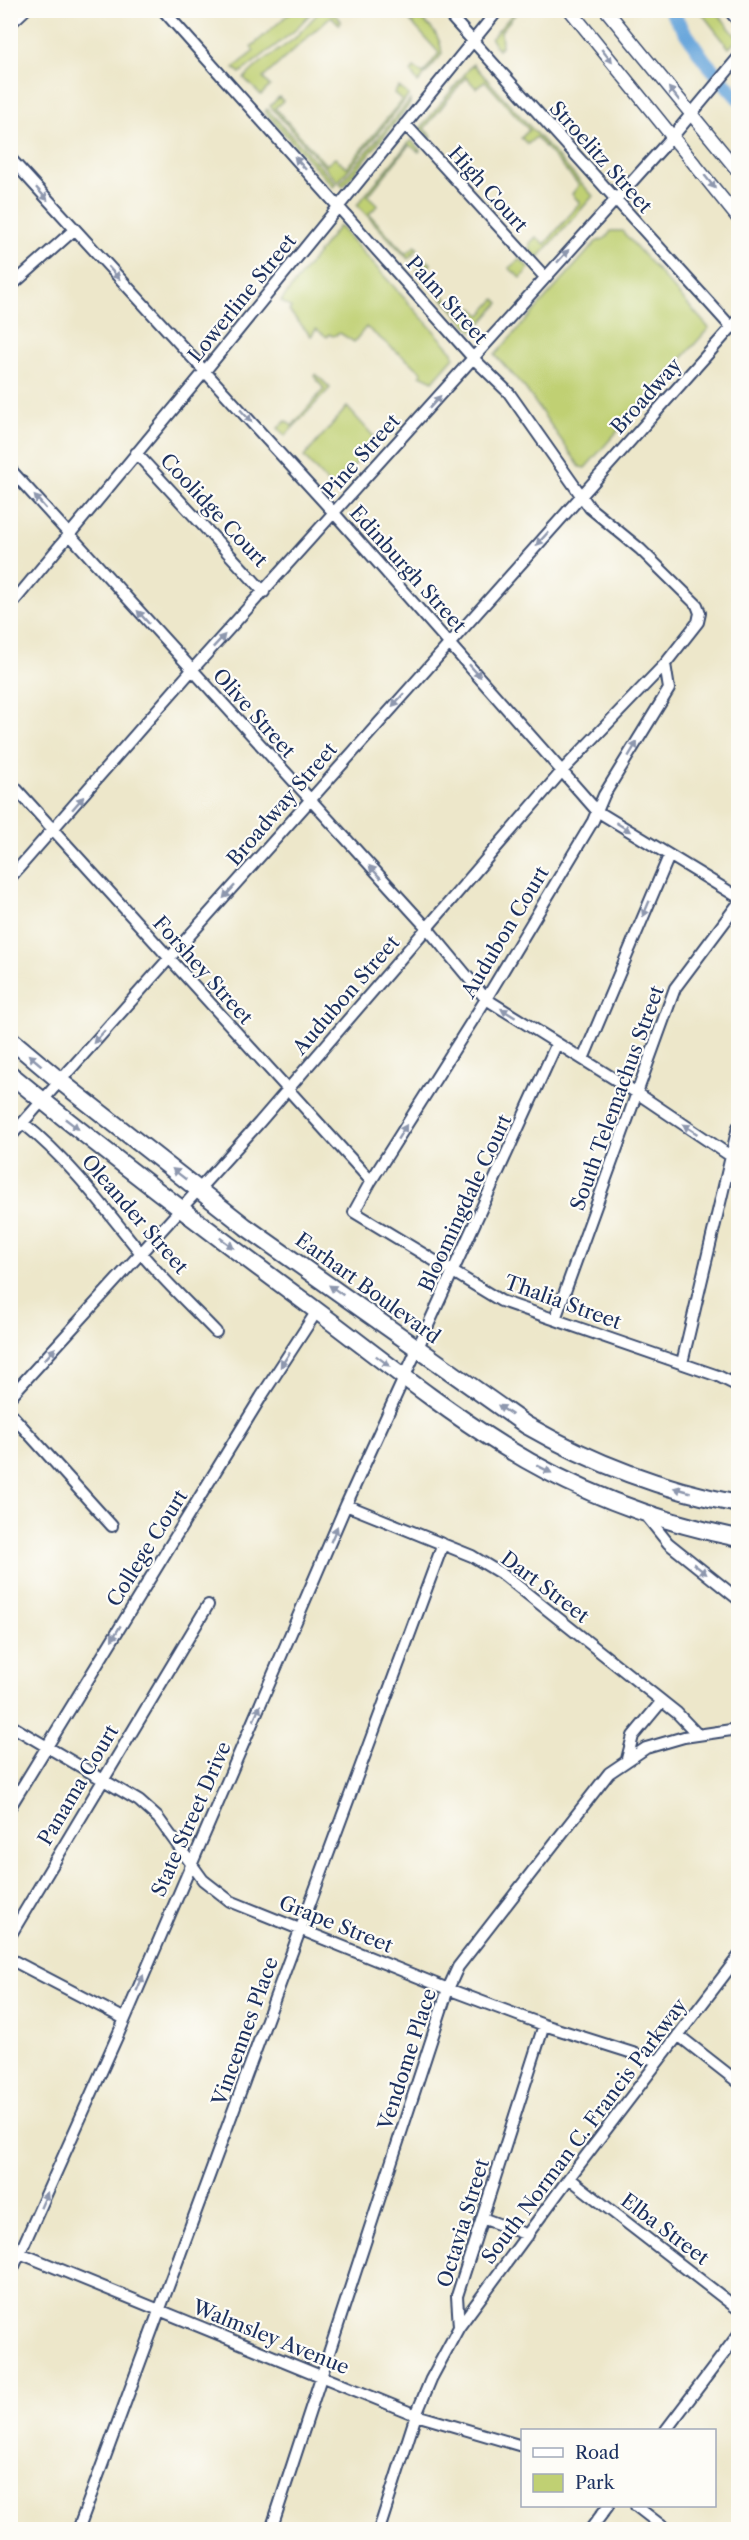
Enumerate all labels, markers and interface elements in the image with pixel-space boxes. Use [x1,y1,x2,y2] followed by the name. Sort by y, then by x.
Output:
[600,48,613,63] one-way arrow
[667,86,680,102] one-way arrow
[545,96,657,218] street label: Stroelitz Street
[443,141,533,237] street label: High Court
[293,155,307,170] one-way arrow
[703,174,716,190] one-way arrow
[35,187,49,202] one-way arrow
[183,229,301,367] street label: Lowerline Street
[556,249,569,264] one-way arrow
[401,251,493,349] street label: Palm Street
[107,266,121,281] one-way arrow
[606,352,687,439] street label: Broadway
[428,395,442,410] one-way arrow
[239,409,253,424] one-way arrow
[317,409,405,503] street label: Pine Street
[155,448,273,572] street label: Coolidge Court
[33,494,47,509] one-way arrow
[345,501,471,637] street label: Edinburgh Street
[535,531,549,546] one-way arrow
[136,609,150,624] one-way arrow
[212,634,226,648] one-way arrow
[208,663,300,763] street label: Olive Street
[468,663,481,678] one-way arrow
[392,692,405,707] one-way arrow
[222,737,342,871] street label: Broadway Street
[627,741,638,757] one-way arrow
[71,796,84,811] one-way arrow
[615,821,631,832] one-way arrow
[456,862,554,1003] street label: Audubon Court
[368,865,382,879] one-way arrow
[223,884,236,899] one-way arrow
[642,901,651,918] one-way arrow
[148,911,258,1029] street label: Forshey Street
[287,930,404,1060] street label: Audubon Street
[565,982,669,1214] street label: South Telemachus Street
[500,1007,516,1018] one-way arrow
[93,1029,106,1044] one-way arrow
[27,1053,43,1066] one-way arrow
[413,1111,517,1295] street label: Bloomingdale Court
[65,1118,80,1130] one-way arrow
[682,1123,698,1134] one-way arrow
[396,1124,408,1140] one-way arrow
[77,1149,193,1279] street label: Oleander Street
[171,1169,186,1181] one-way arrow
[291,1227,445,1349] street label: Earhart Boulevard
[219,1237,234,1249] one-way arrow
[501,1270,625,1334] street label: Thalia Street
[328,1284,344,1296] one-way arrow
[43,1347,56,1362] one-way arrow
[280,1352,291,1368] one-way arrow
[375,1354,390,1366] one-way arrow
[497,1405,513,1416] one-way arrow
[536,1464,553,1474] one-way arrow
[102,1485,192,1611] street label: College Court
[673,1485,691,1495] one-way arrow
[330,1525,339,1543] one-way arrow
[496,1546,594,1628] street label: Dart Street
[692,1562,708,1575] one-way arrow
[111,1625,122,1641] one-way arrow
[252,1704,262,1722] one-way arrow
[33,1720,123,1850] street label: Panama Court
[146,1738,236,1900] street label: State Street Drive
[276,1890,396,1958] street label: Grape Street
[207,1953,283,2110] street label: Vincennes Place
[135,1974,145,1992] one-way arrow
[373,1985,441,2134] street label: Vendome Place
[476,1993,692,2269] street label: South Norman C. Francis Parkway
[432,2156,494,2290] street label: Octavia Street
[616,2188,714,2270] street label: Elba Street
[39,2190,49,2208] one-way arrow
[188,2294,353,2379] street label: Walmsley Avenue
[521,2429,716,2507] legend
[575,2442,620,2464] text: Road
[575,2472,616,2494] text: Park

